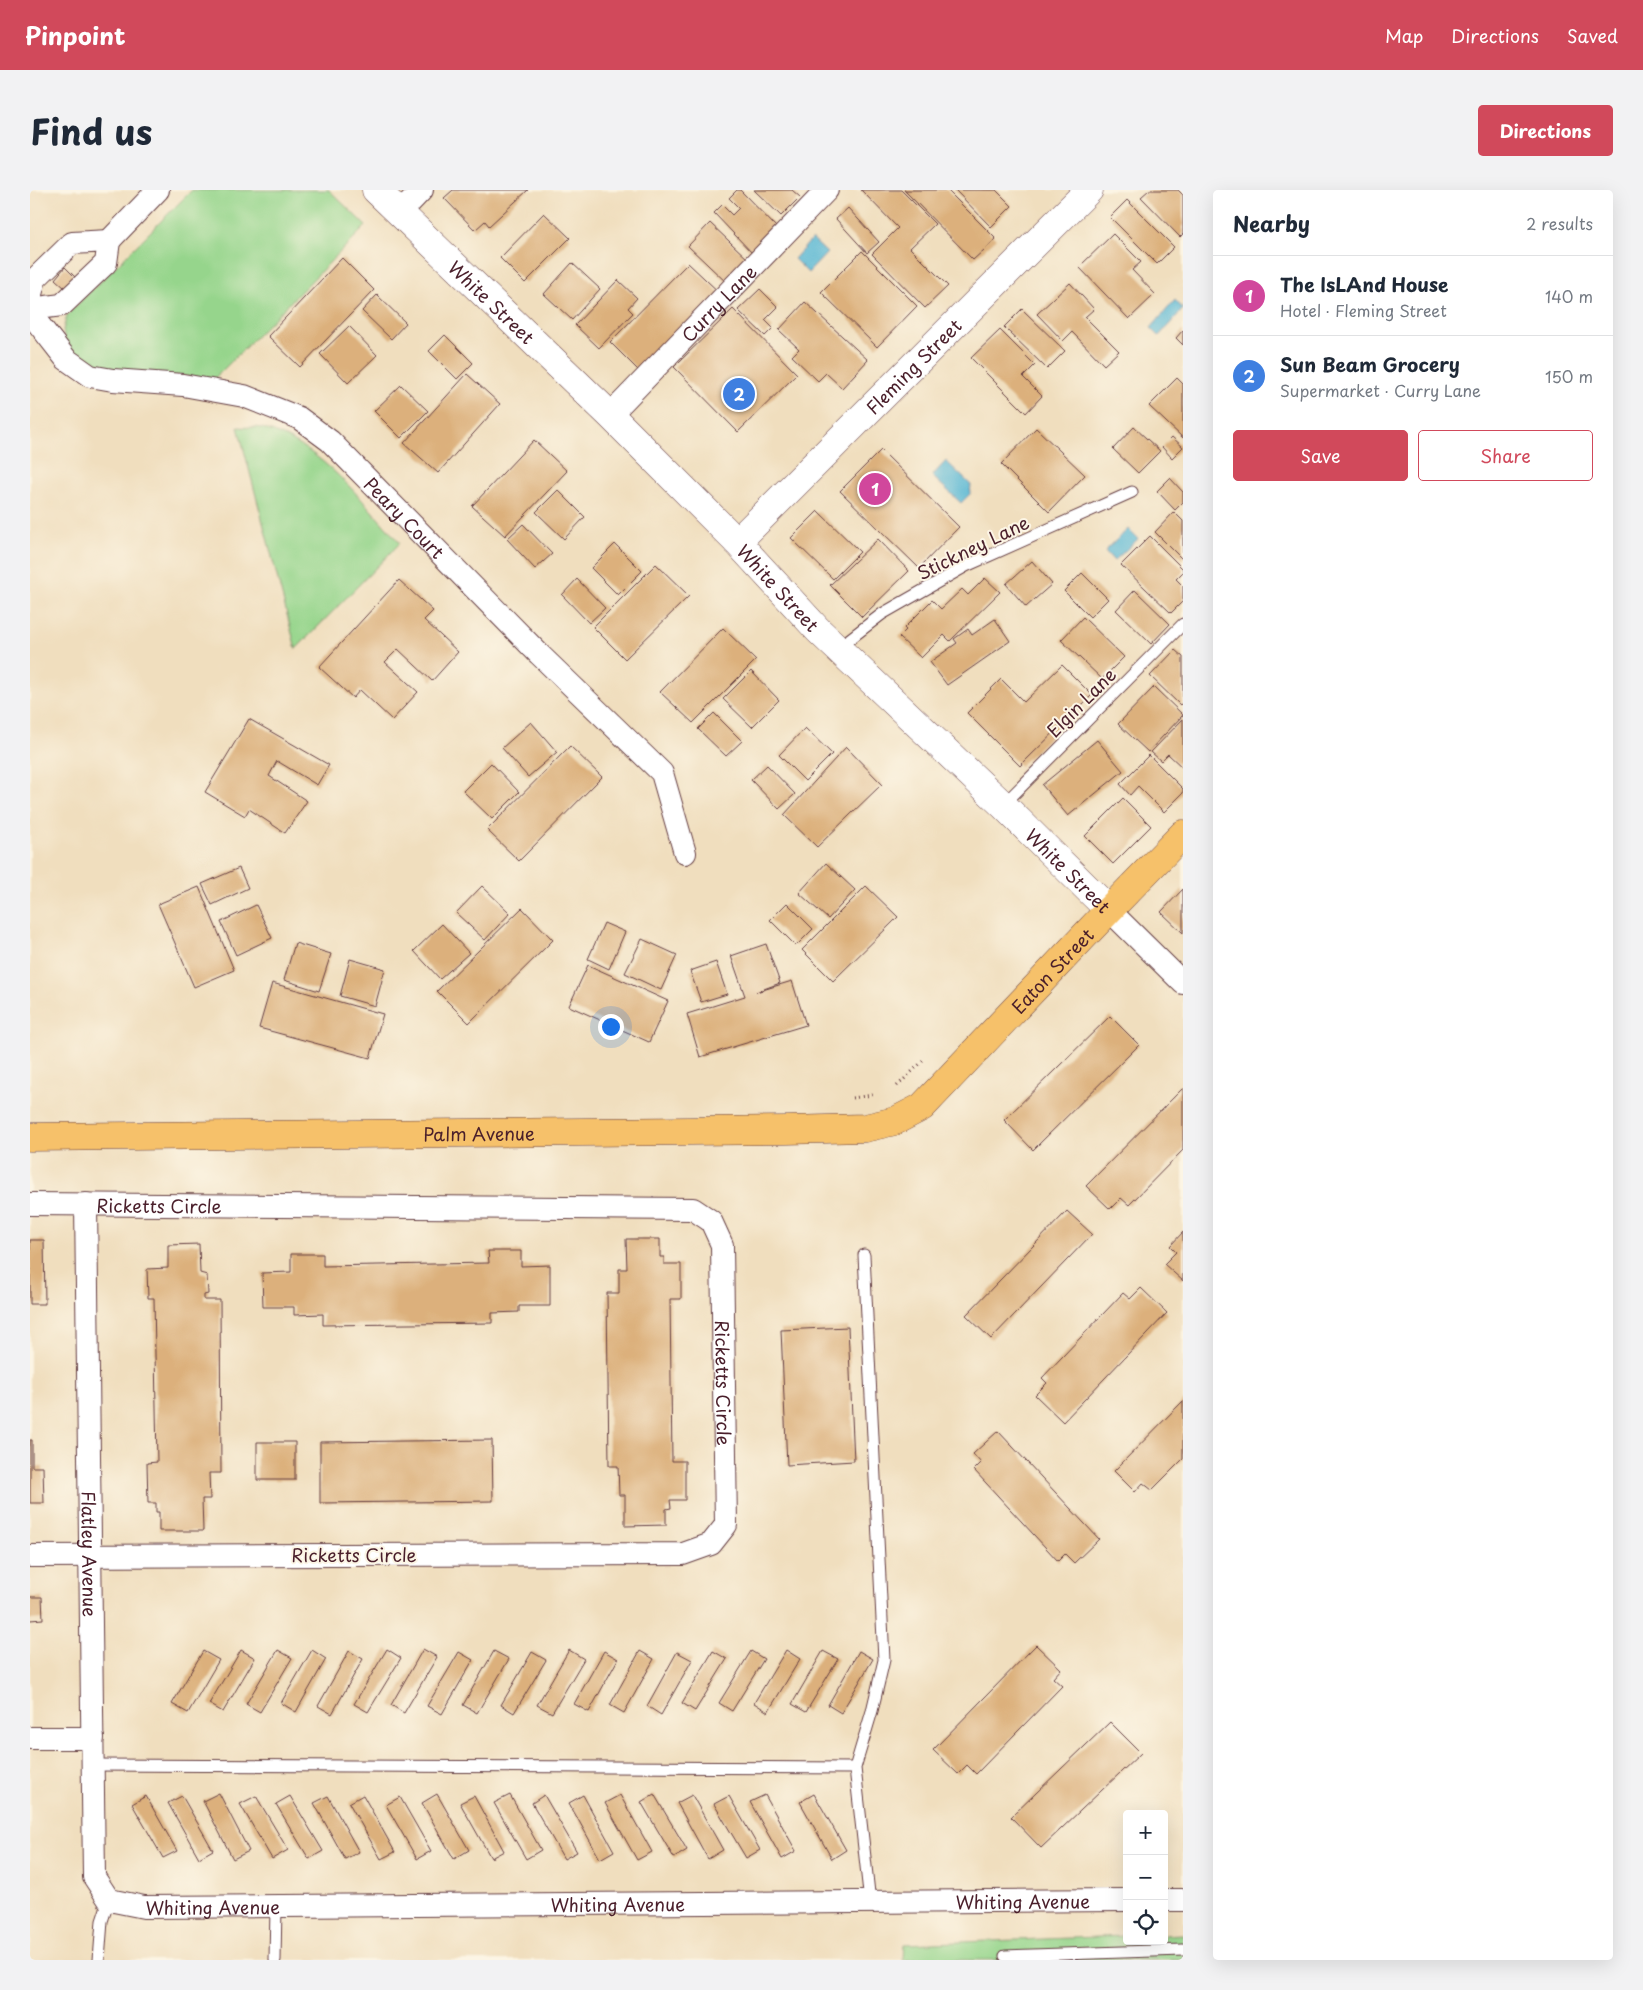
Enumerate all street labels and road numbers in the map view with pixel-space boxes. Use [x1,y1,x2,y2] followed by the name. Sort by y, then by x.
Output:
[443,254,541,350] street label: White Street
[674,258,762,347] street label: Curry Lane
[859,312,967,420] street label: Fleming Street
[358,470,451,564] street label: Peary Court
[912,508,1034,586] street label: Stickney Lane
[732,538,826,637] street label: White Street
[1040,661,1122,743] street label: Elgin Lane
[1020,822,1117,918] street label: White Street
[1005,921,1099,1019] street label: Eaton Street
[423,1119,535,1147] street label: Palm Avenue
[96,1191,222,1219] street label: Ricketts Circle
[710,1320,738,1446] street label: Ricketts Circle
[76,1491,104,1617] street label: Flatley Avenue
[291,1541,417,1568] street label: Ricketts Circle
[956,1887,1090,1915] street label: Whiting Avenue
[551,1890,685,1918] street label: Whiting Avenue
[146,1893,280,1920] street label: Whiting Avenue

